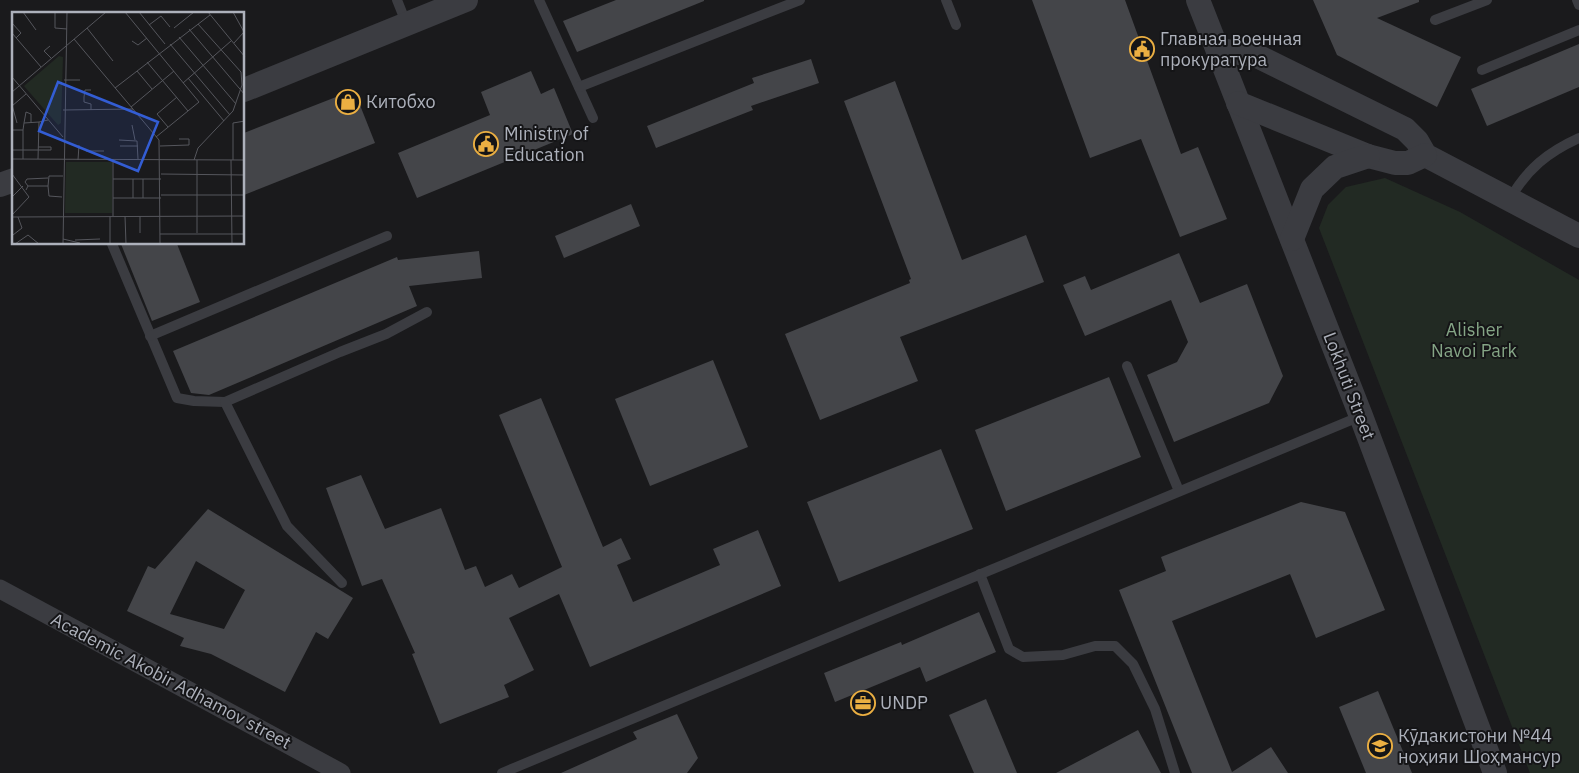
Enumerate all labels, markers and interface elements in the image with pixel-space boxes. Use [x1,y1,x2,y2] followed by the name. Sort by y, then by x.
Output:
[12,12,245,245] inset map
[1160,27,1302,71] place label: Главная военная прокуратура
[1129,36,1155,62] public building icon: Главная военная прокуратура
[335,89,361,115] shop icon: Китобхо
[366,90,436,113] place label: Китобхо
[504,122,589,166] place label: Ministry of Education
[473,131,499,157] public building icon: Ministry of Education
[1431,318,1518,362] park label: Alisher Navoi Park
[1318,329,1381,443] street label: Lokhuti Street
[47,607,295,754] street label: Academic Akobir Adhamov street
[850,690,876,716] office icon: UNDP
[880,691,928,714] place label: UNDP
[1398,724,1561,768] place label: Кӯдакистони №44 ноҳияи Шоҳмансур
[1367,733,1393,759] school or university icon: Кӯдакистони №44 ноҳияи Шоҳмансур

